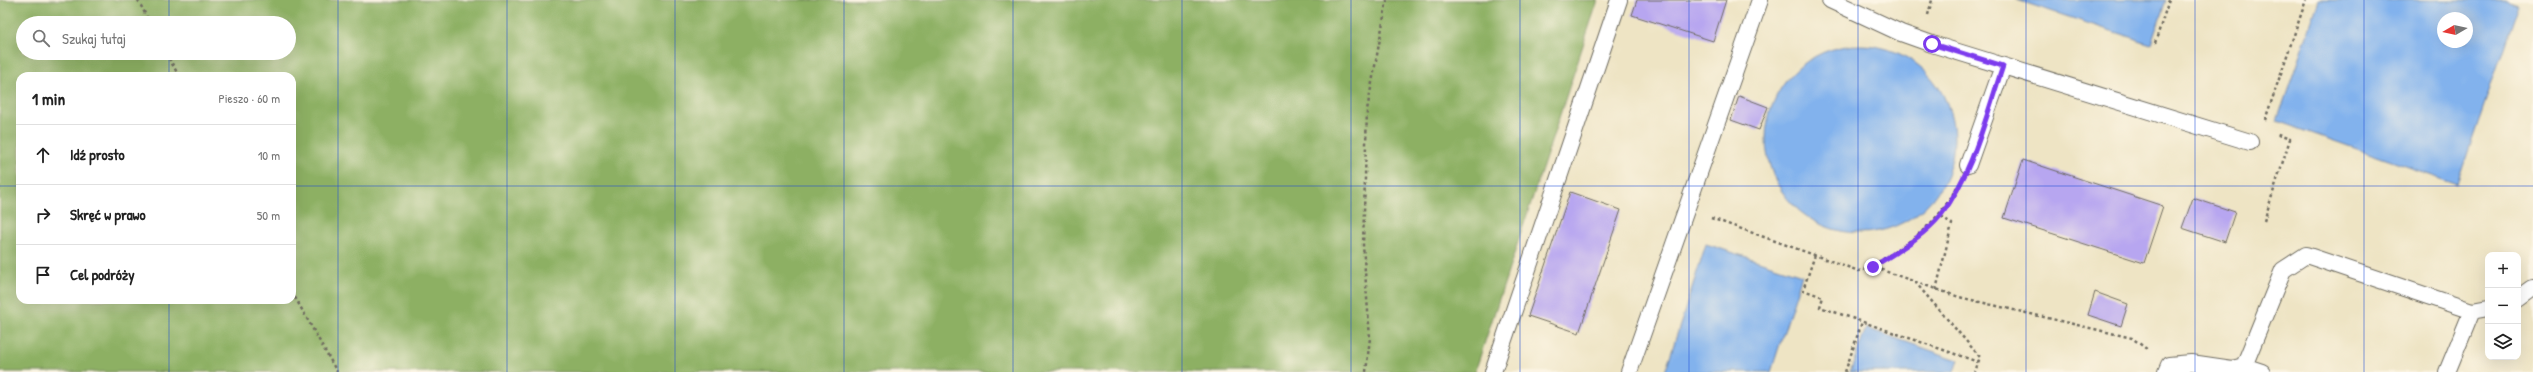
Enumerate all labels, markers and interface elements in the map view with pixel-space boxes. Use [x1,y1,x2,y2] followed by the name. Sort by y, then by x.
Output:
[2437,12,2473,48] north arrow
[16,16,296,60] search box
[30,27,52,49] icon: search
[62,28,126,49] text: Szukaj tutaj
[1923,35,1941,53] route start
[32,87,65,110] text: 1 min
[218,89,280,107] text: Pieszo · 60 m
[32,144,54,166] icon: ahead
[70,144,124,165] text: Idź prosto
[258,146,280,164] text: 10 m
[32,204,54,226] icon: right
[70,204,146,225] text: Skręć w prawo
[257,206,280,224] text: 50 m
[2485,252,2521,360] map controls
[2485,252,2521,288] button: +
[1864,258,1882,276] route end
[32,264,54,286] icon: arrive
[70,264,135,285] text: Cel podróży
[2485,288,2521,324] button: −
[2485,324,2521,360] button: layers

